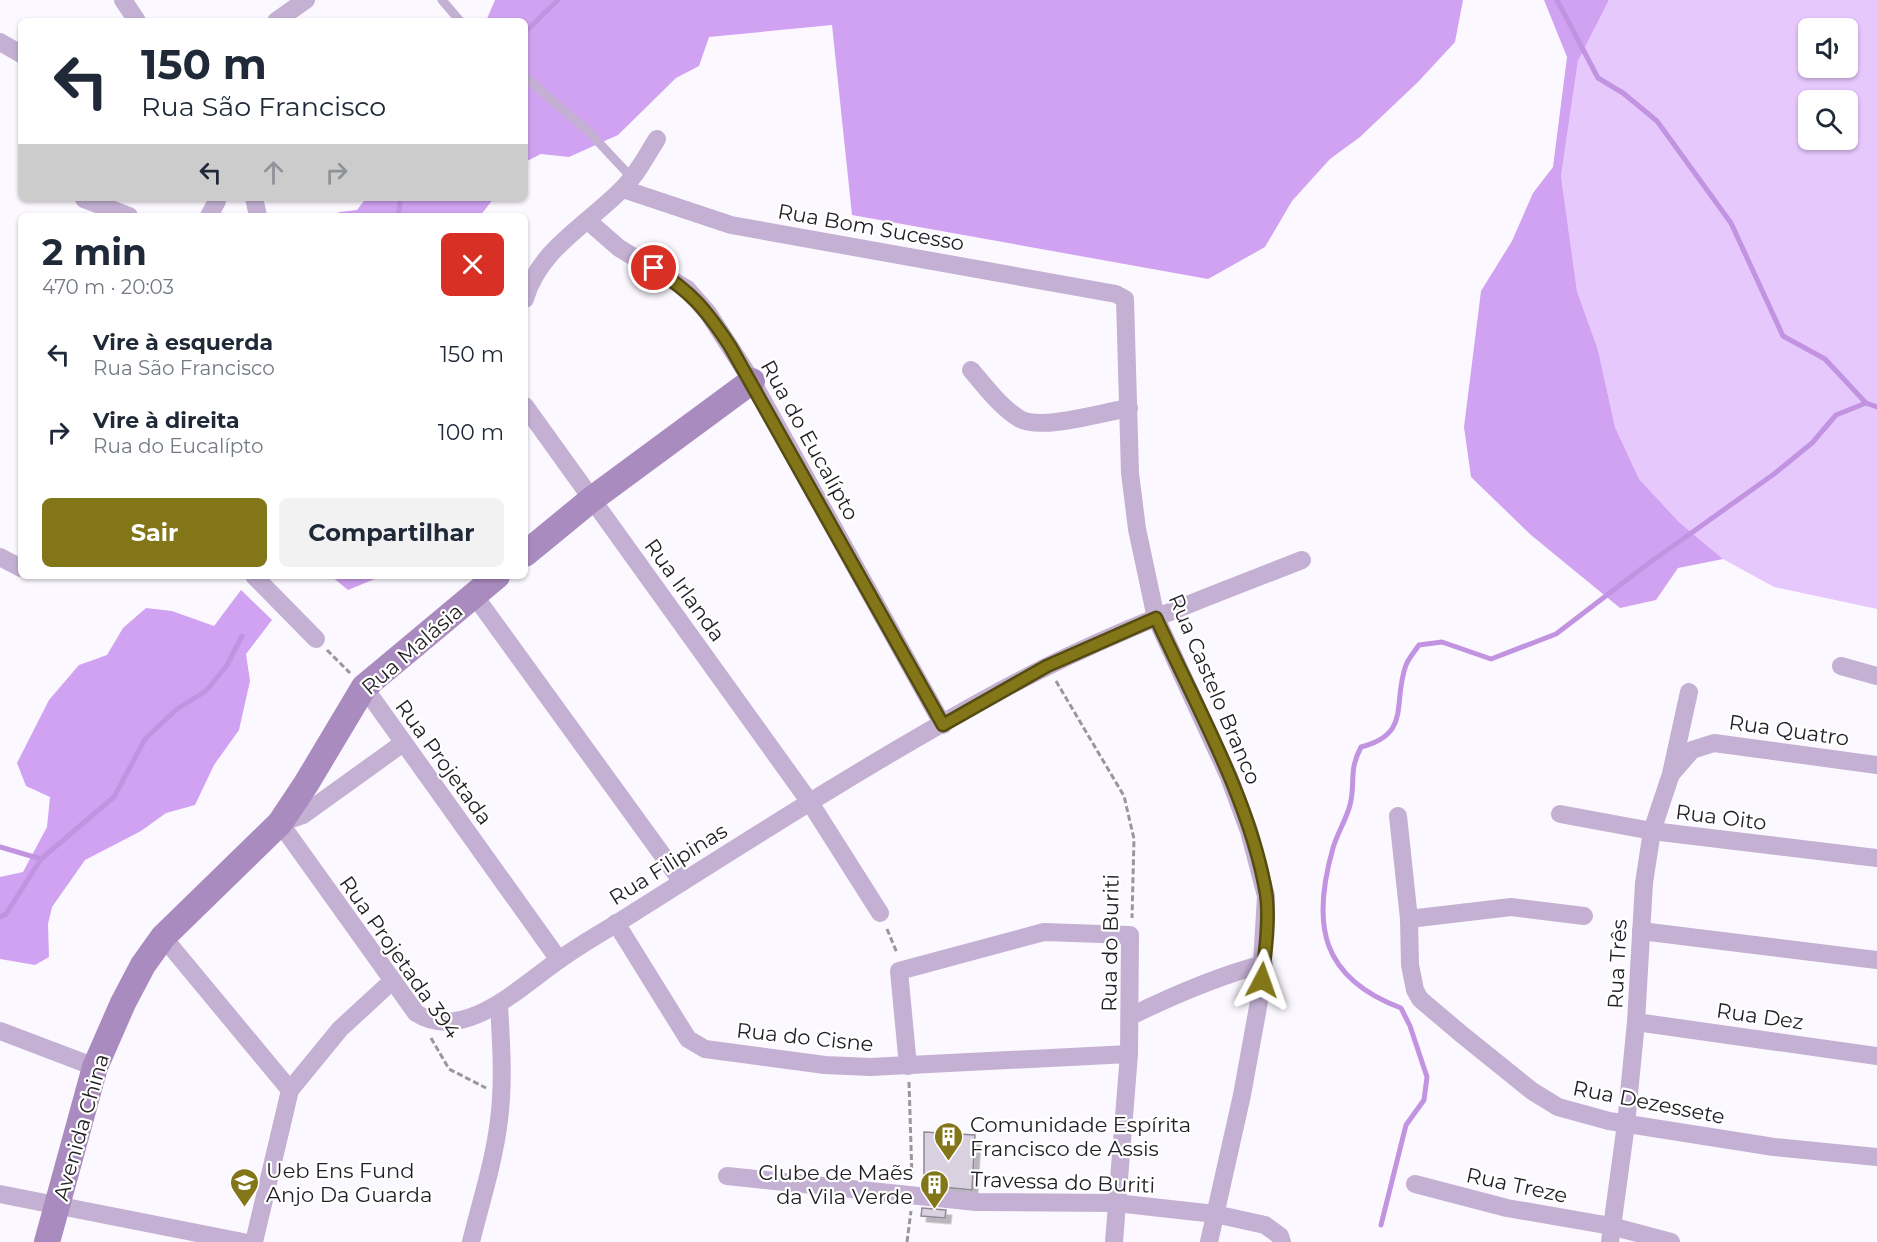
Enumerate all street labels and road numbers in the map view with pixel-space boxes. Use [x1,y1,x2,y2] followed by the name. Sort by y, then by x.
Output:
[776,198,966,256] street label: Rua Bom Sucesso
[756,356,864,524] street label: Rua do Eucalípto
[639,534,731,646] street label: Rua Irlanda
[1164,590,1266,788] street label: Rua Castelo Branco
[356,598,468,700] street label: Rua Malásia
[390,695,498,829] street label: Rua Projetada
[1727,709,1851,751] street label: Rua Quatro
[1674,799,1768,835] street label: Rua Oito
[604,818,732,910] street label: Rua Filipinas
[335,871,466,1043] street label: Rua Projetada 394
[1096,874,1124,1012] street label: Rua do Buriti
[1602,918,1632,1010] street label: Rua Três
[1715,998,1805,1034] street label: Rua Dez
[735,1017,875,1057] street label: Rua do Cisne
[48,1051,114,1203] street label: Avenida China
[1571,1075,1727,1129] street label: Rua Dezessete
[1464,1162,1570,1208] street label: Rua Treze
[970,1166,1156,1198] street label: Travessa do Buriti

